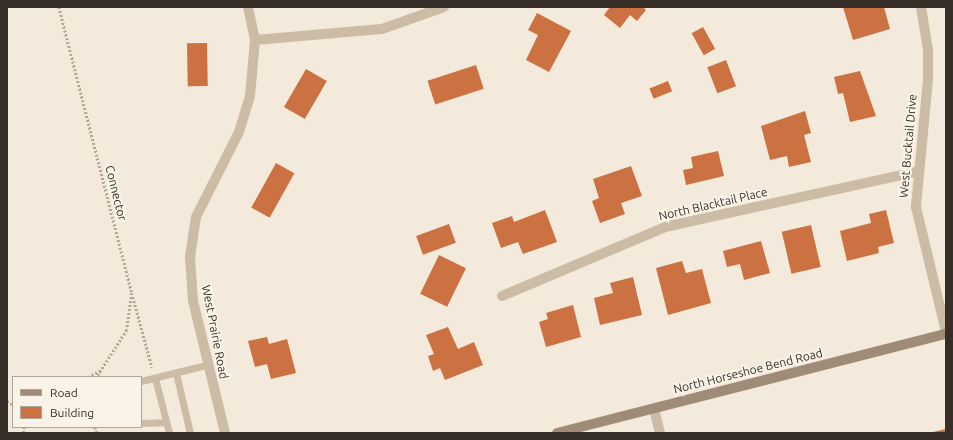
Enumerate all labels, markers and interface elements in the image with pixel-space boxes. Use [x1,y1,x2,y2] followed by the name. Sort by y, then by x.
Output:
[896,93,920,199] street label: West Bucktail Drive
[102,164,130,222] street label: Connector
[657,184,769,224] street label: North Blacktail Place
[199,284,231,380] street label: West Prairie Road
[672,345,824,397] street label: North Horseshoe Bend Road
[12,376,142,428] legend
[50,386,78,399] text: Road
[50,406,94,419] text: Building

